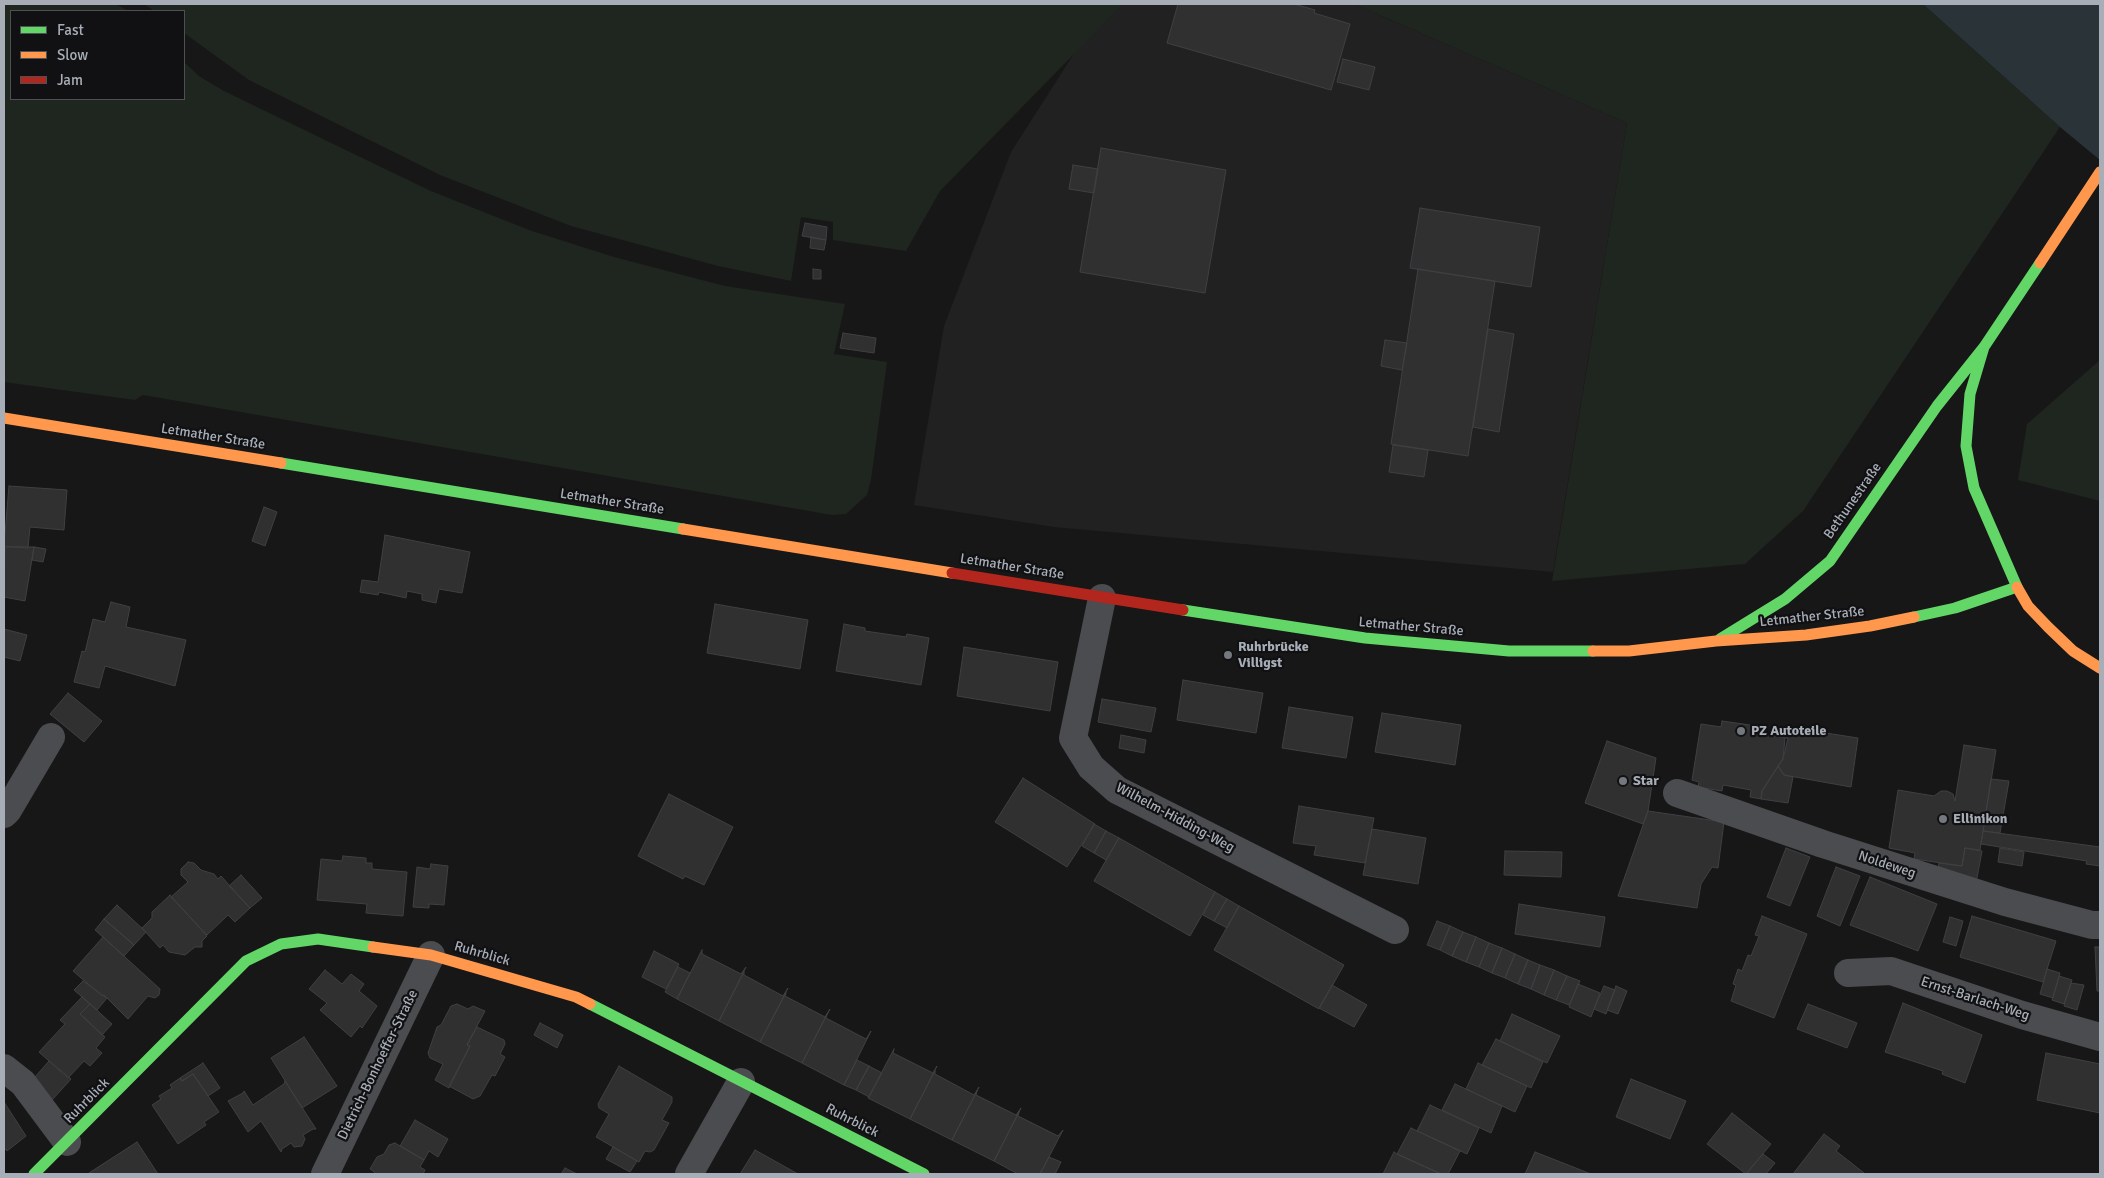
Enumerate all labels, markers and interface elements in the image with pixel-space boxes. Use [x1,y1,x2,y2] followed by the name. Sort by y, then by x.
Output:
[10,10,185,100] legend
[57,21,84,39] text: Fast
[57,46,88,64] text: Slow
[57,71,83,89] text: Jam
[160,420,266,454] street label: Letmather Straße
[1821,460,1885,542] street label: Bethunestraße
[559,485,665,519] street label: Letmather Straße
[959,550,1065,584] street label: Letmather Straße
[1759,603,1865,631] street label: Letmather Straße
[1358,614,1464,640] street label: Letmather Straße
[1238,639,1309,672] place label: Ruhrbrücke Villigst
[1222,649,1234,661] marker: Ruhrbrücke Villigst
[1751,723,1826,739] place label: PZ Autoteile
[1735,725,1747,737] marker: PZ Autoteile
[1633,773,1659,789] place label: Star
[1617,775,1629,787] marker: Star
[1113,780,1237,856] street label: Wilhelm-Hidding-Weg
[1953,811,2008,827] place label: Ellinikon
[1937,813,1949,825] marker: Ellinikon
[1856,848,1918,882] street label: Noldeweg
[452,938,512,970] street label: Ruhrblick
[1918,973,2032,1025] street label: Ernst-Barlach-Weg
[334,987,422,1143] street label: Dietrich-Bonhoeffer-Straße
[61,1075,113,1127] street label: Ruhrblick
[823,1100,881,1142] street label: Ruhrblick

